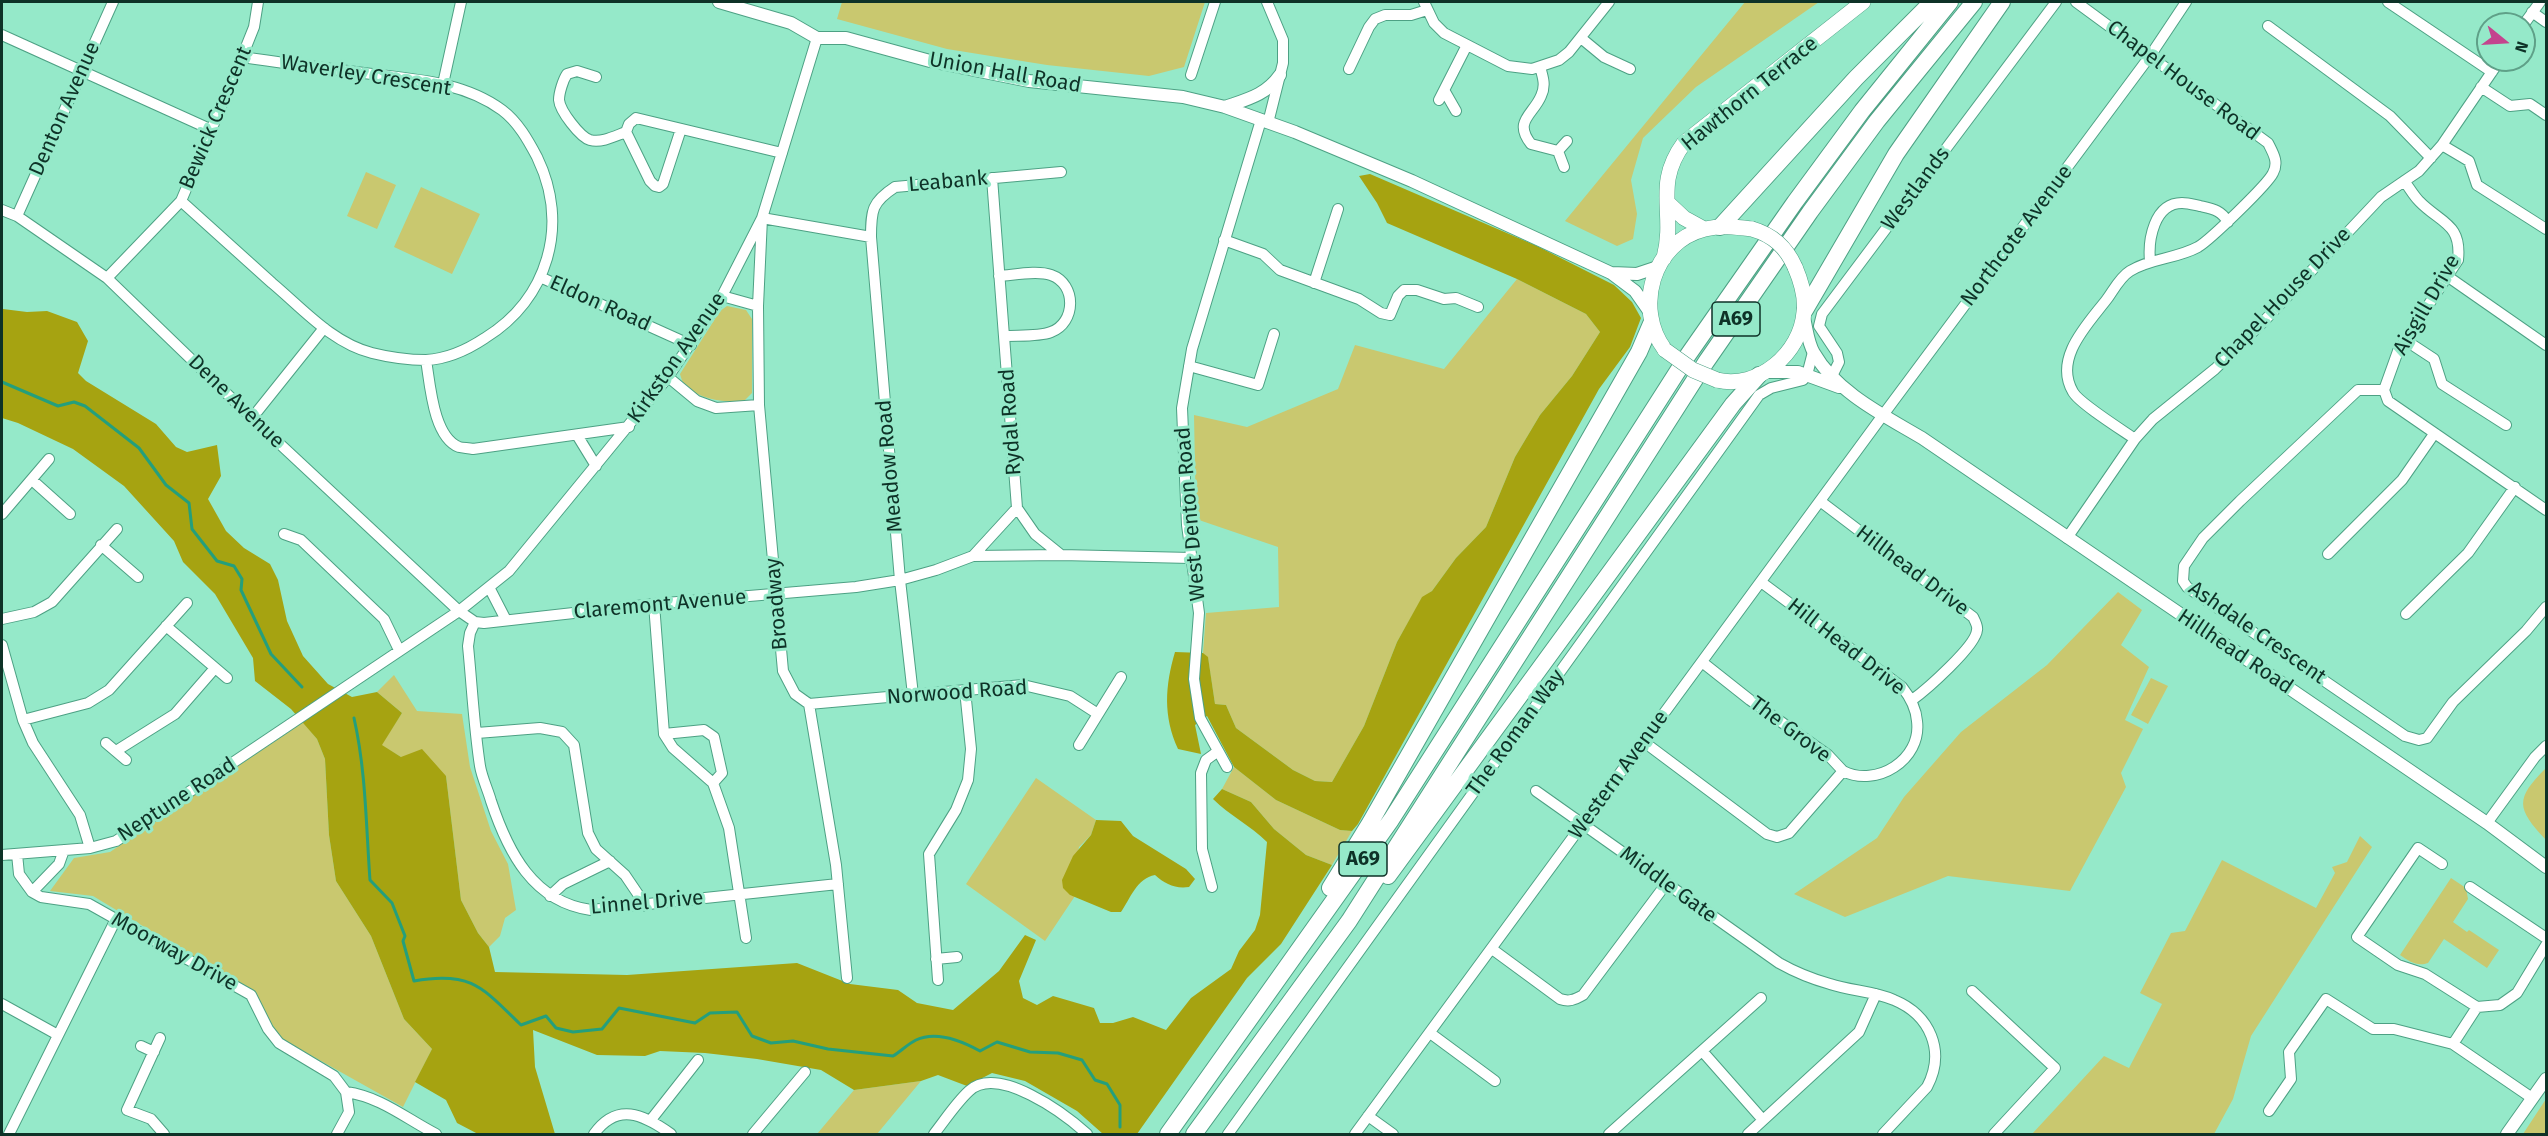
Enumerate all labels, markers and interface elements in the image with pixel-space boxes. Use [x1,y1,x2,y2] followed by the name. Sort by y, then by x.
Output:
[2476,12,2536,72] north arrow
[2102,15,2264,147] street label: Chapel House Road
[1677,31,1823,157] street label: Hawthorn Terrace
[24,38,106,180] street label: Denton Avenue
[2511,39,2532,55] text: N
[175,43,257,193] street label: Bewick Crescent
[927,47,1083,99] street label: Union Hall Road
[279,50,453,102] street label: Waverley Crescent
[1876,142,1956,236] street label: Westlands
[1956,160,2078,312] street label: Northcote Avenue
[907,166,989,198] street label: Leabank
[2209,222,2357,374] street label: Chapel House Drive
[2388,250,2466,360] street label: Aisgill Drive
[545,270,655,338] street label: Eldon Road
[623,288,731,428] street label: Kirkston Avenue
[1712,302,1760,336] road number: A69
[183,350,289,454] street label: Dene Avenue
[995,368,1027,476] street label: Rydal Road
[872,399,908,533] street label: Meadow Road
[1171,426,1211,602] street label: West Denton Road
[1851,520,1973,622] street label: Hillhead Drive
[760,557,794,651] street label: Broadway
[2183,576,2331,690] street label: Ashdale Crescent
[573,585,747,625] street label: Claremont Avenue
[1782,593,1910,701] street label: Hill Head Drive
[2172,604,2298,700] street label: Hillhead Road
[1462,665,1570,801] street label: The Roman Way
[886,676,1028,710] street label: Norwood Road
[1745,691,1835,769] street label: The Grove
[1564,706,1674,844] street label: Western Avenue
[113,752,241,848] street label: Neptune Road
[1615,841,1721,929] street label: Middle Gate
[1339,842,1387,876] road number: A69
[589,886,705,920] street label: Linnel Drive
[107,907,241,997] street label: Moorway Drive

